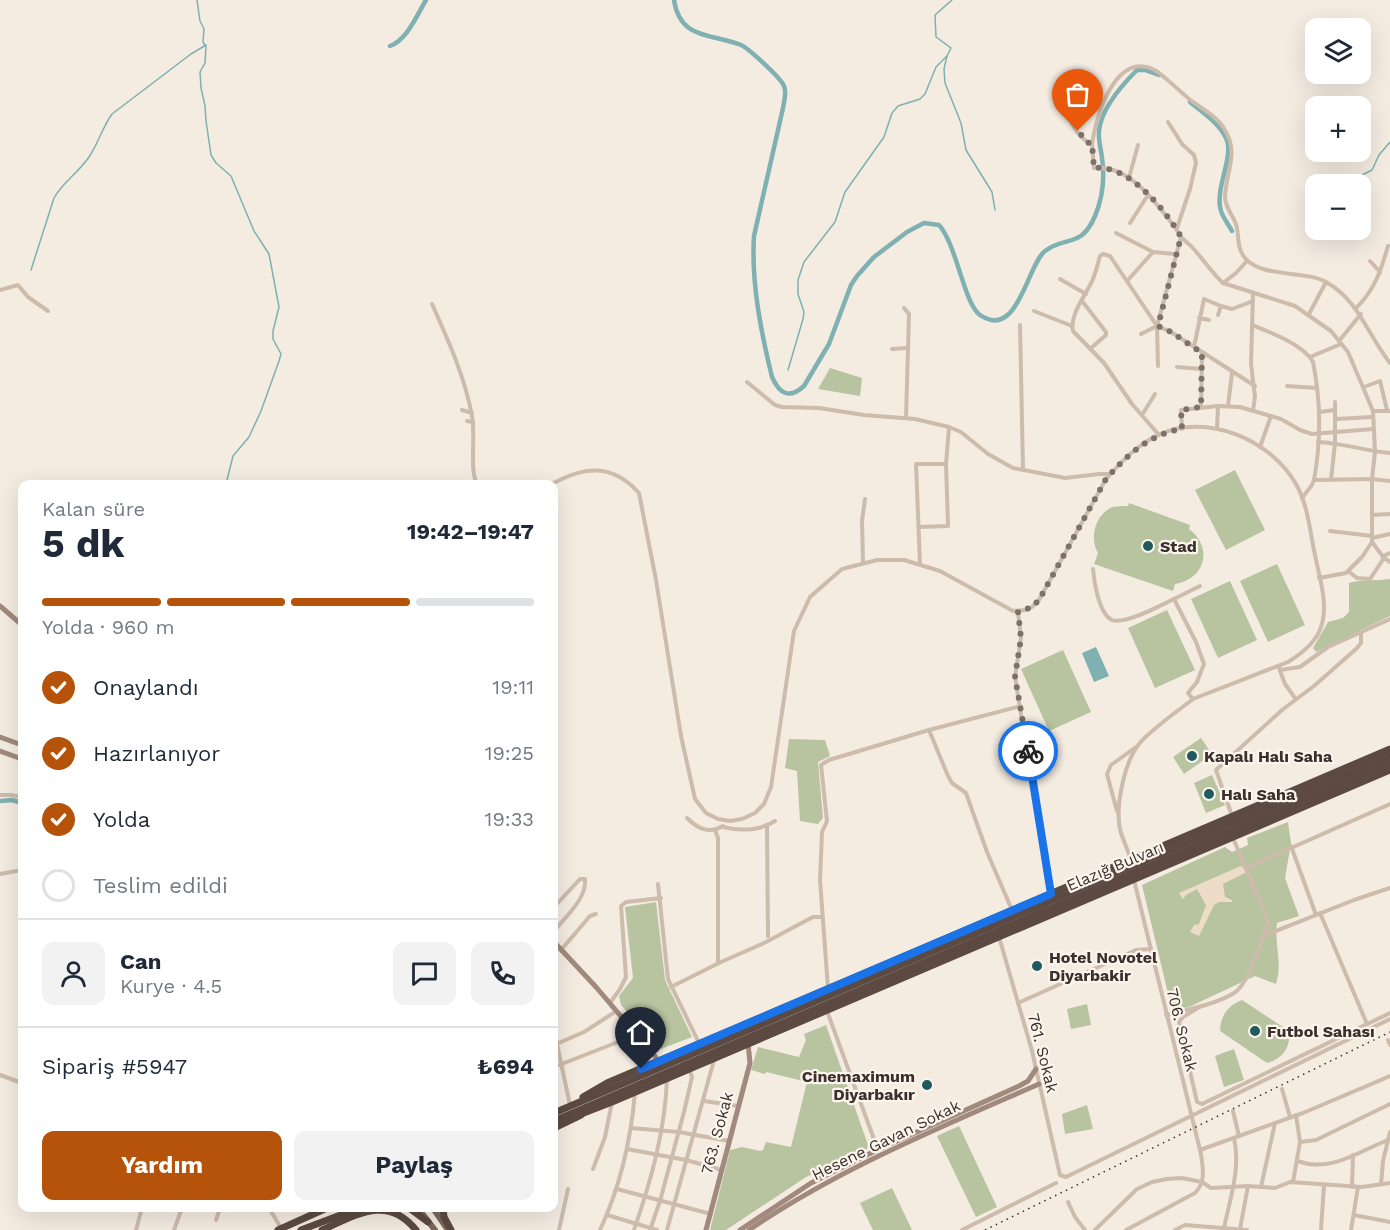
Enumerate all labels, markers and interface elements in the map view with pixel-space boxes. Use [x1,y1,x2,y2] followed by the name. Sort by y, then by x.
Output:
[1305,18,1371,240] map controls
[1305,18,1371,84] button: layers
[1052,69,1103,131] pin
[1061,78,1094,111] icon: bag
[1305,96,1371,162] button: +
[1305,174,1371,240] button: −
[42,497,145,521] text: Kalan süre
[407,519,534,544] text: 19:42–19:47
[42,521,125,566] text: 5 dk
[1160,537,1197,556] place label: Stad
[1141,539,1155,553] marker: Stad
[42,615,175,639] text: Yolda · 960 m
[42,671,75,704] icon: check
[93,675,199,700] text: Onaylandı
[492,675,534,699] text: 19:11
[998,721,1058,781] courier
[1012,735,1045,768] icon: bike
[42,737,75,770] icon: check
[93,741,220,766] text: Hazırlanıyor
[485,741,534,765] text: 19:25
[1204,747,1333,766] place label: Kapalı Halı Saha
[1185,749,1199,763] marker: Kapalı Halı Saha
[1221,785,1296,804] place label: Halı Saha
[1202,787,1216,801] marker: Halı Saha
[42,803,75,836] icon: check
[93,807,150,832] text: Yolda
[485,807,534,831] text: 19:33
[1064,837,1166,895] street label: Elazığ Bulvarı
[93,873,228,898] text: Teslim edildi
[42,942,105,1005] button: person
[393,942,456,1005] button: chat
[471,942,534,1005] button: phone
[1049,948,1158,985] place label: Hotel Novotel Diyarbakir
[120,949,161,974] text: Can
[1030,959,1044,973] marker: Hotel Novotel Diyarbakir
[120,974,222,998] text: Kurye · 4.5
[1163,986,1201,1074] street label: 706. Sokak
[615,1007,666,1069] pin
[1024,1011,1062,1095] street label: 761. Sokak
[624,1016,657,1049] icon: home
[1267,1022,1375,1041] place label: Futbol Sahası
[1248,1024,1262,1038] marker: Futbol Sahası
[42,1054,187,1079] text: Sipariş #5947
[477,1054,534,1079] text: ₺694
[802,1067,915,1104] place label: Cinemaximum Diyarbakır
[920,1078,934,1092] marker: Cinemaximum Diyarbakır
[697,1090,737,1176] street label: 763. Sokak
[809,1096,963,1184] street label: Hesene Gavan Sokak
[42,1131,282,1200] button: Yardım
[294,1131,534,1200] button: Paylaş

